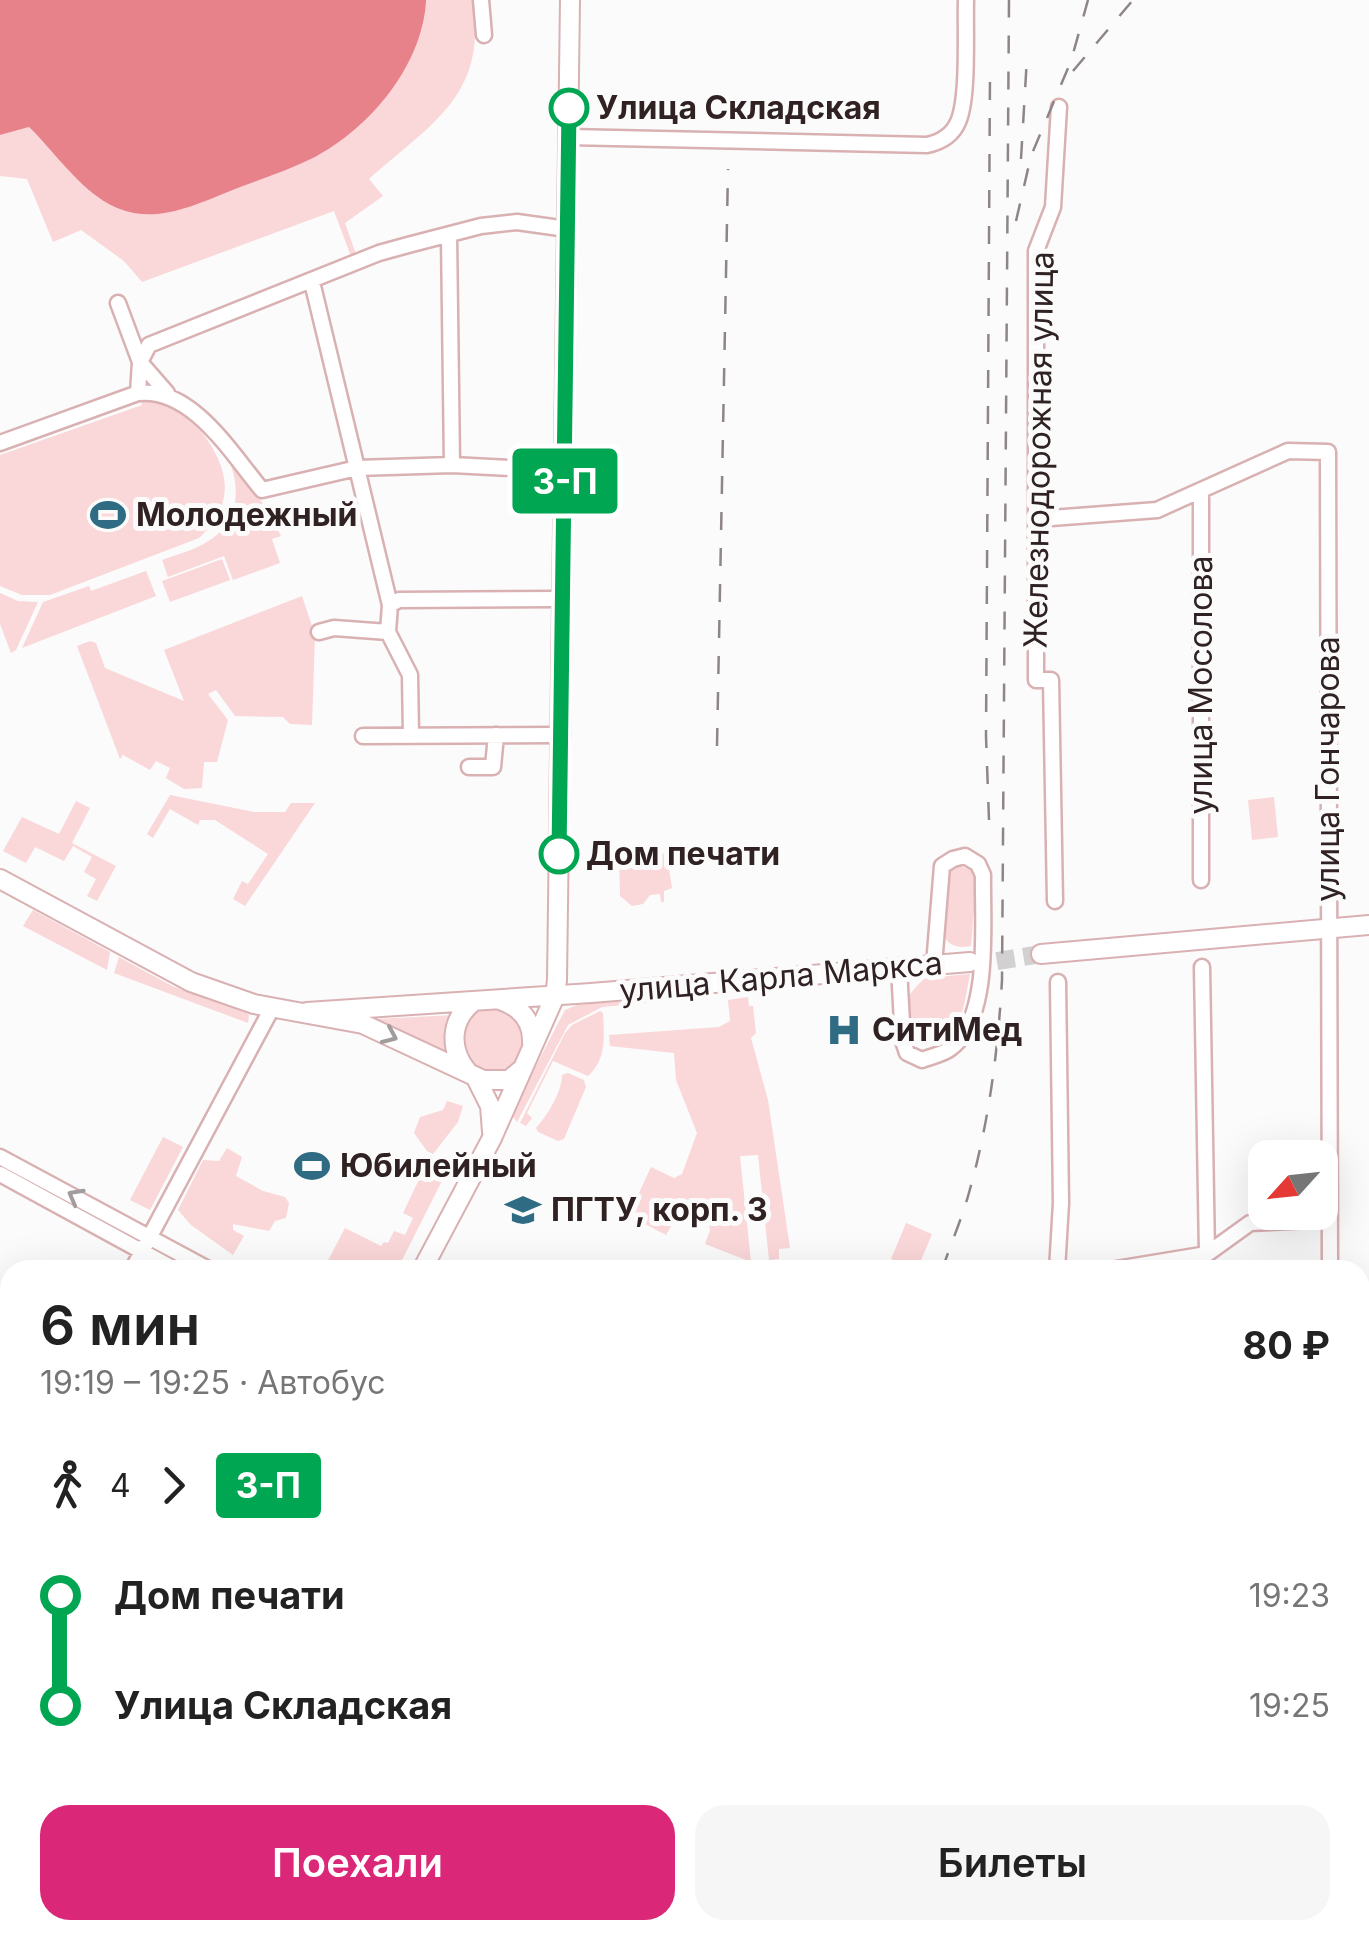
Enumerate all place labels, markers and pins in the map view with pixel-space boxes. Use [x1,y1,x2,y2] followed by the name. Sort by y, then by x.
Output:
[596,88,881,127] place label: Улица Складская
[550,89,588,127] marker: Улица Складская
[136,495,358,534] place label: Молодежный
[89,496,127,534] sports icon: Молодежный
[586,834,780,873] place label: Дом печати
[540,835,578,873] marker: Дом печати
[872,1010,1022,1049] place label: СитиМед
[825,1011,863,1049] hospital icon: СитиМед
[340,1146,537,1185] place label: Юбилейный
[293,1147,331,1185] sports icon: Юбилейный
[551,1190,768,1229] place label: ПГТУ, корп. 3
[504,1191,542,1229] school or university icon: ПГТУ, корп. 3

